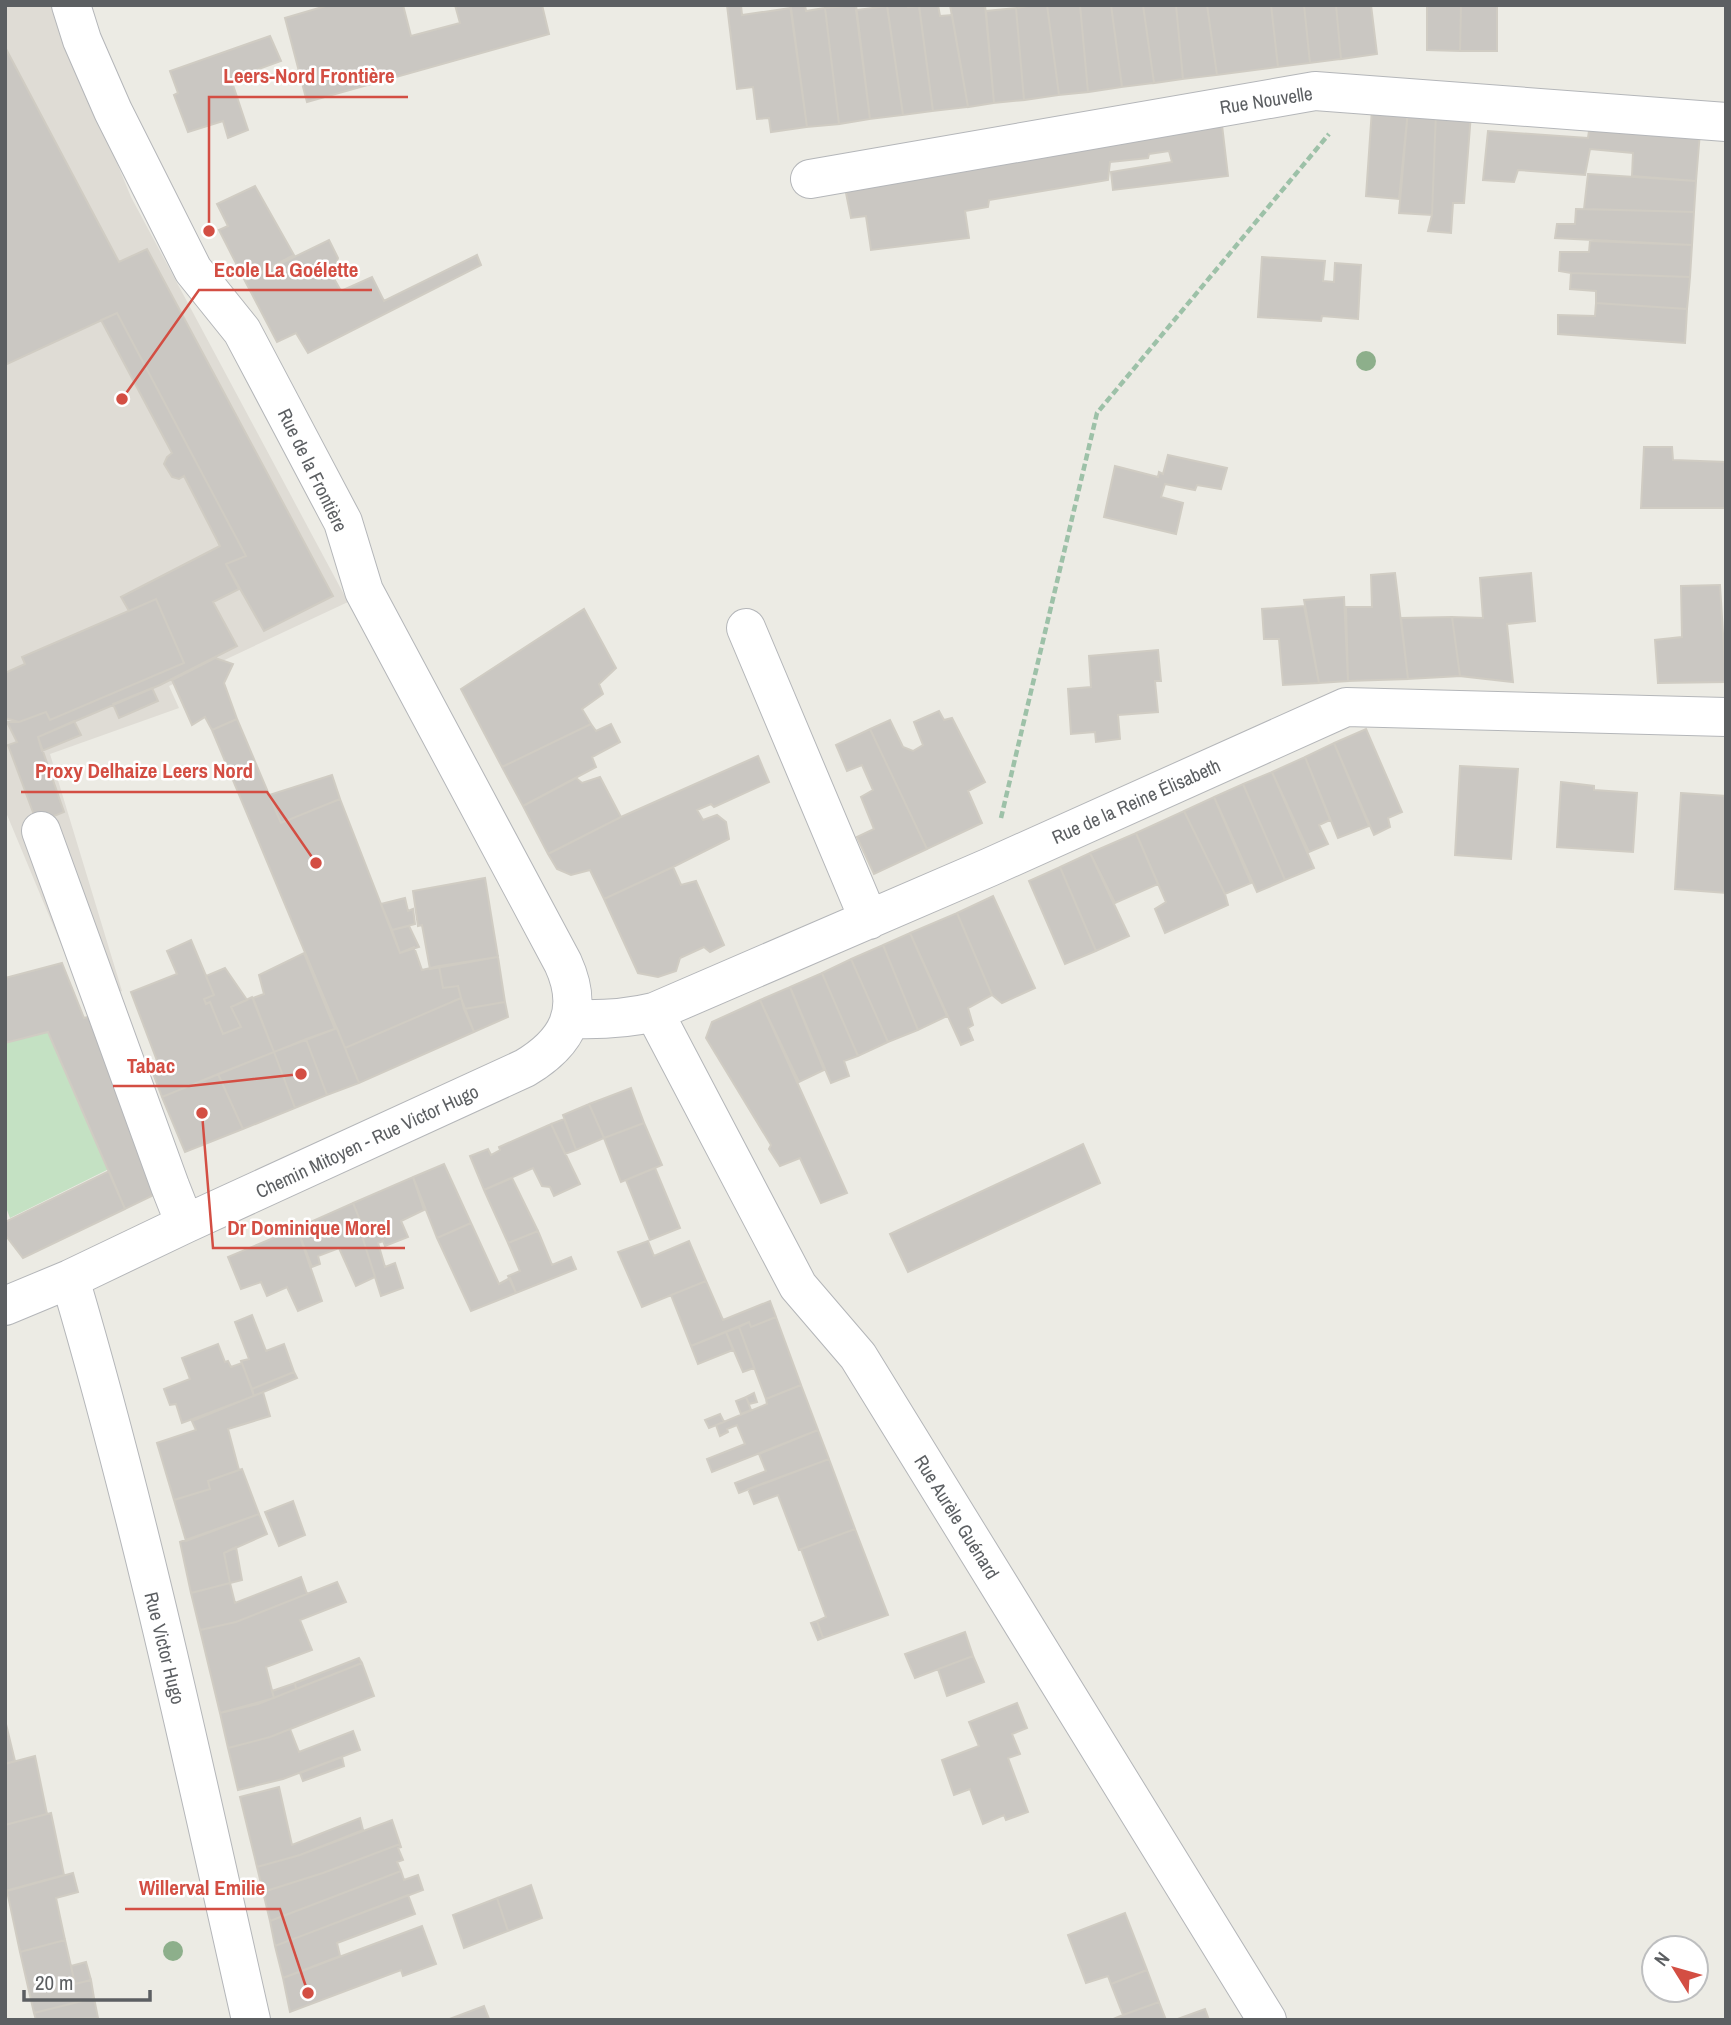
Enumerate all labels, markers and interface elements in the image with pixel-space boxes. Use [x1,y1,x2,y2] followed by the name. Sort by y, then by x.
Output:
[209,55,408,97] callout: Leers-Nord Frontière
[223,61,395,90] text: Leers-Nord Frontière
[1218,80,1314,120] street label: Rue Nouvelle
[199,248,372,290] callout: Ecole La Goélette
[214,255,358,284] text: Ecole La Goélette
[272,404,354,536] street label: Rue de la Frontière
[21,750,267,792] callout: Proxy Delhaize Leers Nord
[1048,752,1224,850] street label: Rue de la Reine Élisabeth
[35,756,253,785] text: Proxy Delhaize Leers Nord
[113,1044,189,1086] callout: Tabac
[127,1051,175,1080] text: Tabac
[251,1078,483,1204] street label: Chemin Mitoyen - Rue Victor Hugo
[213,1206,405,1248] callout: Dr Dominique Morel
[227,1213,391,1242] text: Dr Dominique Morel
[908,1450,1006,1584] street label: Rue Aurèle Guénard
[138,1589,192,1707] street label: Rue Victor Hugo
[125,1867,280,1909] callout: Willerval Emilie
[139,1873,265,1902] text: Willerval Emilie
[1640,1934,1710,2004] north arrow
[1648,1946,1675,1971] text: N
[24,1958,150,2002] scale bar
[35,1968,73,1997] text: 20 m

